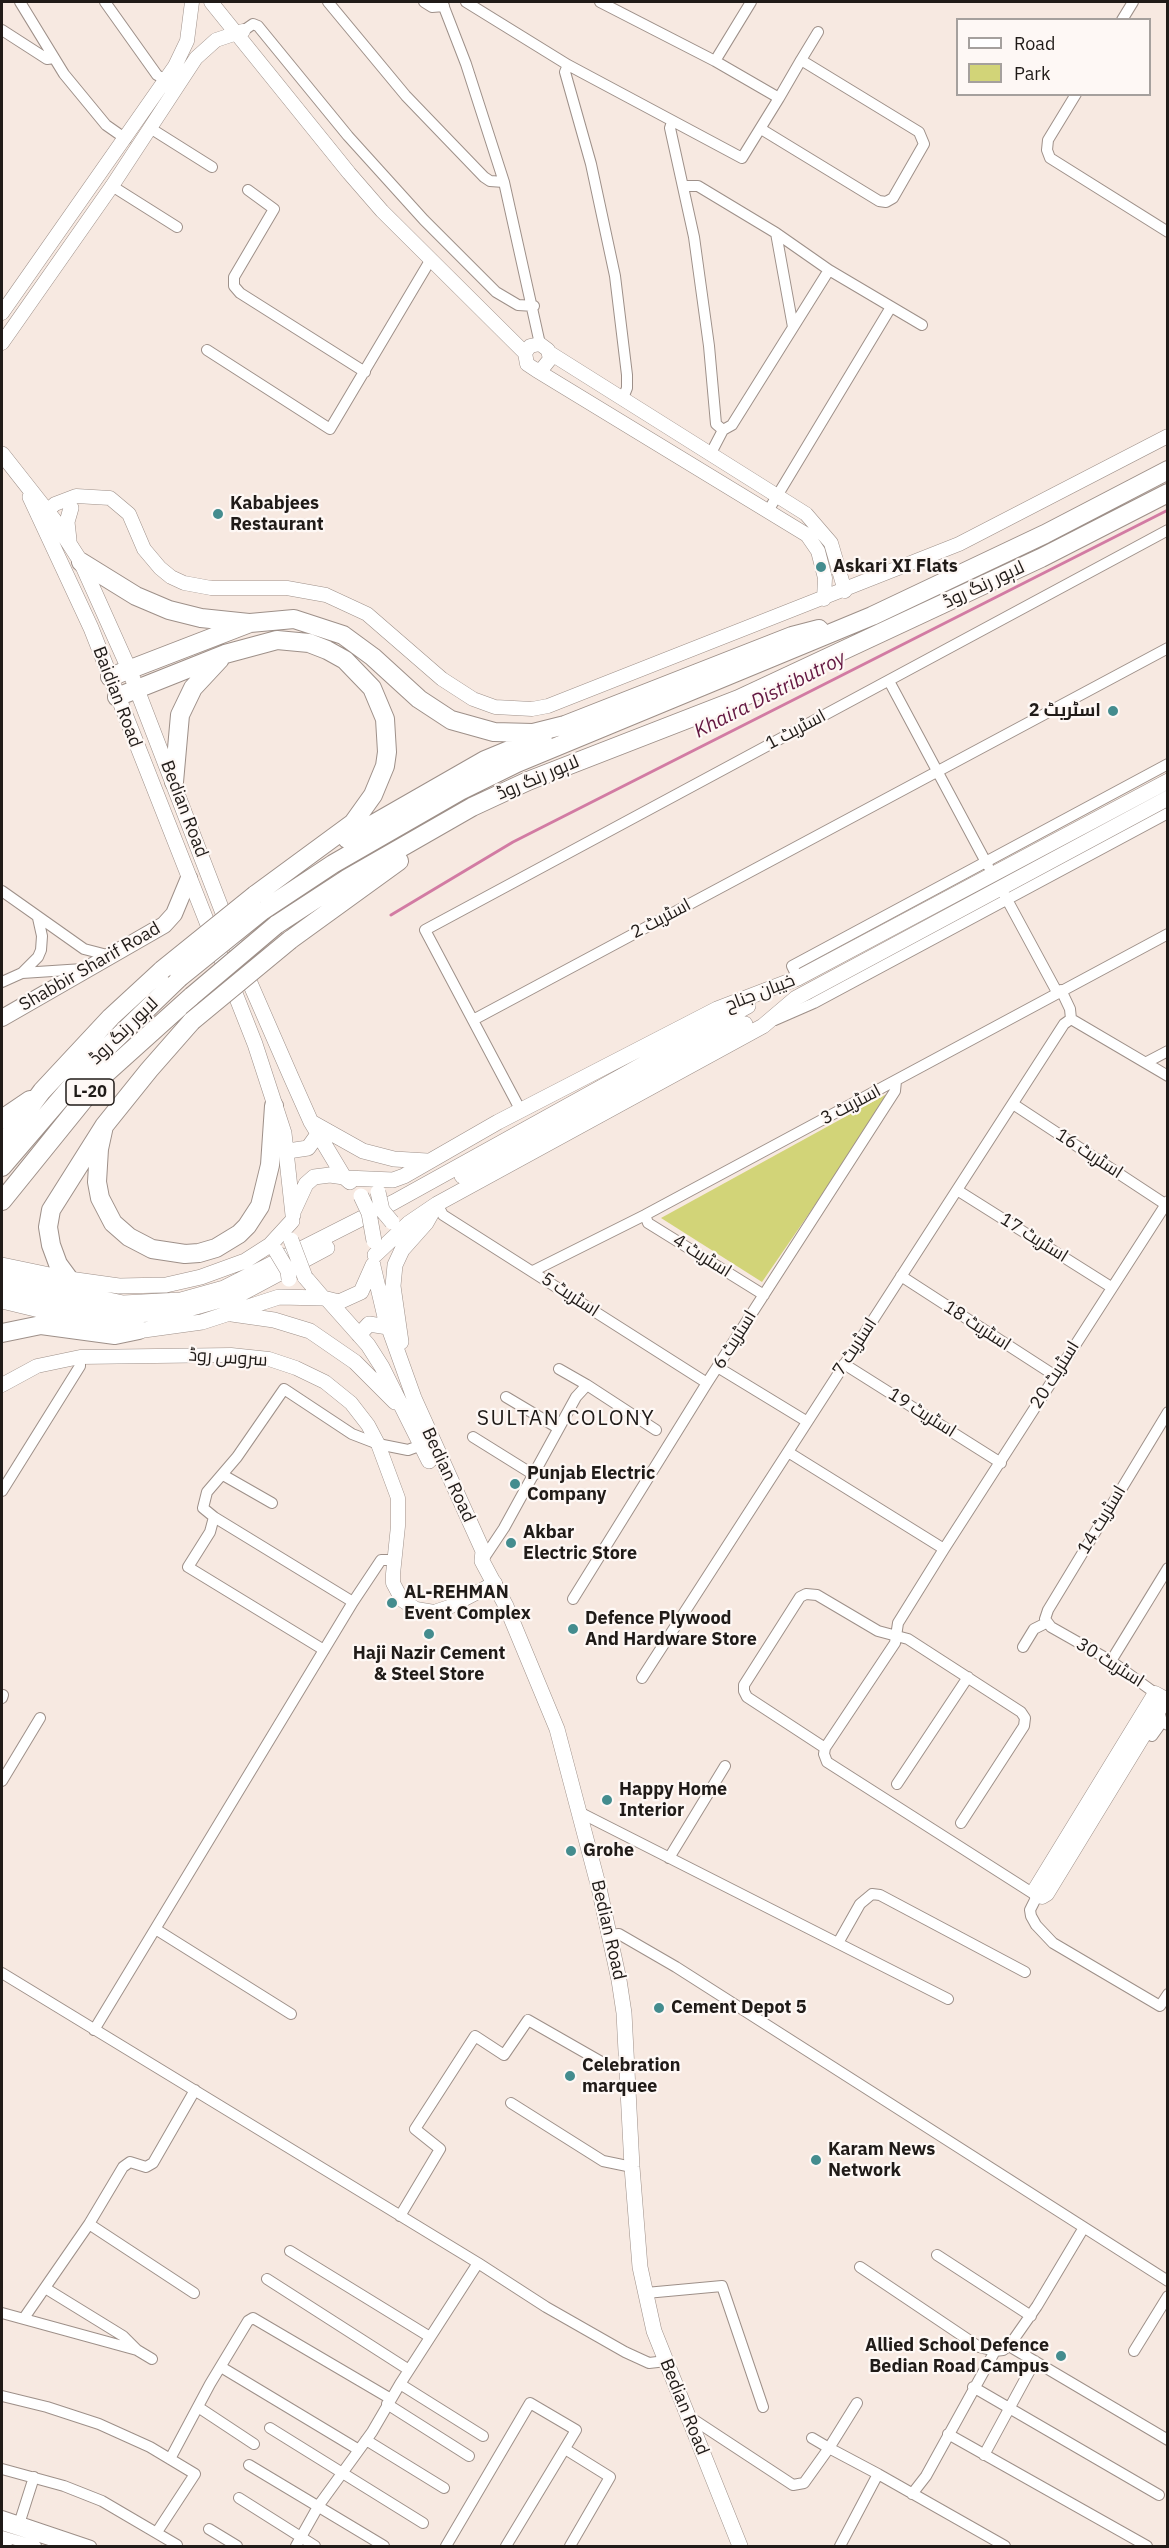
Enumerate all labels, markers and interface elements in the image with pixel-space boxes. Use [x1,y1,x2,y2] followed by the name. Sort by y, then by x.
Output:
[956,18,1151,96] legend
[1014,32,1055,55] text: Road
[1014,62,1050,85] text: Park
[230,493,324,536] place label: Kababjees Restaurant
[211,507,225,521] marker: Kababjees Restaurant
[833,556,958,578] place label: Askari XI Flats
[940,557,1028,613] street label: لاہور رنگ روڈ
[814,560,828,574] marker: Askari XI Flats
[88,644,146,750] street label: Baidian Road
[690,646,850,744] water label: Khaira Distributroy
[1029,700,1101,722] place label: اسٹریٹ 2
[1106,704,1120,718] marker: اسٹریٹ 2
[762,705,830,755] street label: اسٹریٹ 1
[494,751,582,805] street label: لاہور رنگ روڈ
[156,757,212,861] street label: Bedian Road
[627,894,695,944] street label: اسٹریٹ 2
[16,918,164,1016] street label: Shabbir Sharif Road
[722,970,798,1016] street label: خیبان جناح
[85,993,163,1069] street label: لاہور رنگ روڈ
[66,1079,114,1105] road number: L-20
[817,1080,885,1130] street label: اسٹریٹ 3
[1051,1124,1127,1184] street label: اسٹریٹ 16
[996,1209,1072,1267] street label: اسٹریٹ 17
[669,1230,735,1282] street label: اسٹریٹ 4
[537,1268,603,1322] street label: اسٹریٹ 5
[939,1296,1015,1356] street label: اسٹریٹ 18
[709,1307,761,1373] street label: اسٹریٹ 6
[828,1314,882,1380] street label: اسٹریٹ 7
[1026,1337,1084,1413] street label: اسٹریٹ 20
[188,1344,268,1372] street label: سروس روڈ
[884,1384,960,1442] street label: اسٹریٹ 19
[477,1406,655,1432] district label: SULTAN COLONY
[417,1424,479,1526] street label: Bedian Road
[527,1463,655,1506] place label: Punjab Electric Company
[508,1477,522,1491] marker: Punjab Electric Company
[1073,1482,1131,1558] street label: اسٹریٹ 14
[523,1522,637,1564] place label: Akbar Electric Store
[504,1536,518,1550] marker: Akbar Electric Store
[404,1582,531,1624] place label: AL-REHMAN Event Complex
[385,1596,399,1610] marker: AL-REHMAN Event Complex
[585,1608,757,1650] place label: Defence Plywood And Hardware Store
[566,1622,580,1636] marker: Defence Plywood And Hardware Store
[422,1627,436,1641] marker: Haji Nazir Cement & Steel Store
[1072,1634,1148,1692] street label: اسٹریٹ 30
[353,1643,505,1686] place label: Haji Nazir Cement & Steel Store
[619,1779,727,1822] place label: Happy Home Interior
[600,1793,614,1807] marker: Happy Home Interior
[583,1840,634,1862] place label: Grohe
[564,1844,578,1858] marker: Grohe
[586,1878,630,1982] street label: Bedian Road
[671,1997,807,2019] place label: Cement Depot 5
[652,2001,666,2015] marker: Cement Depot 5
[582,2055,680,2098] place label: Celebration marquee
[563,2069,577,2083] marker: Celebration marquee
[828,2139,935,2182] place label: Karam News Network
[809,2153,823,2167] marker: Karam News Network
[865,2335,1049,2378] place label: Allied School Defence Bedian Road Campus
[1054,2349,1068,2363] marker: Allied School Defence Bedian Road Campus
[655,2356,713,2458] street label: Bedian Road

